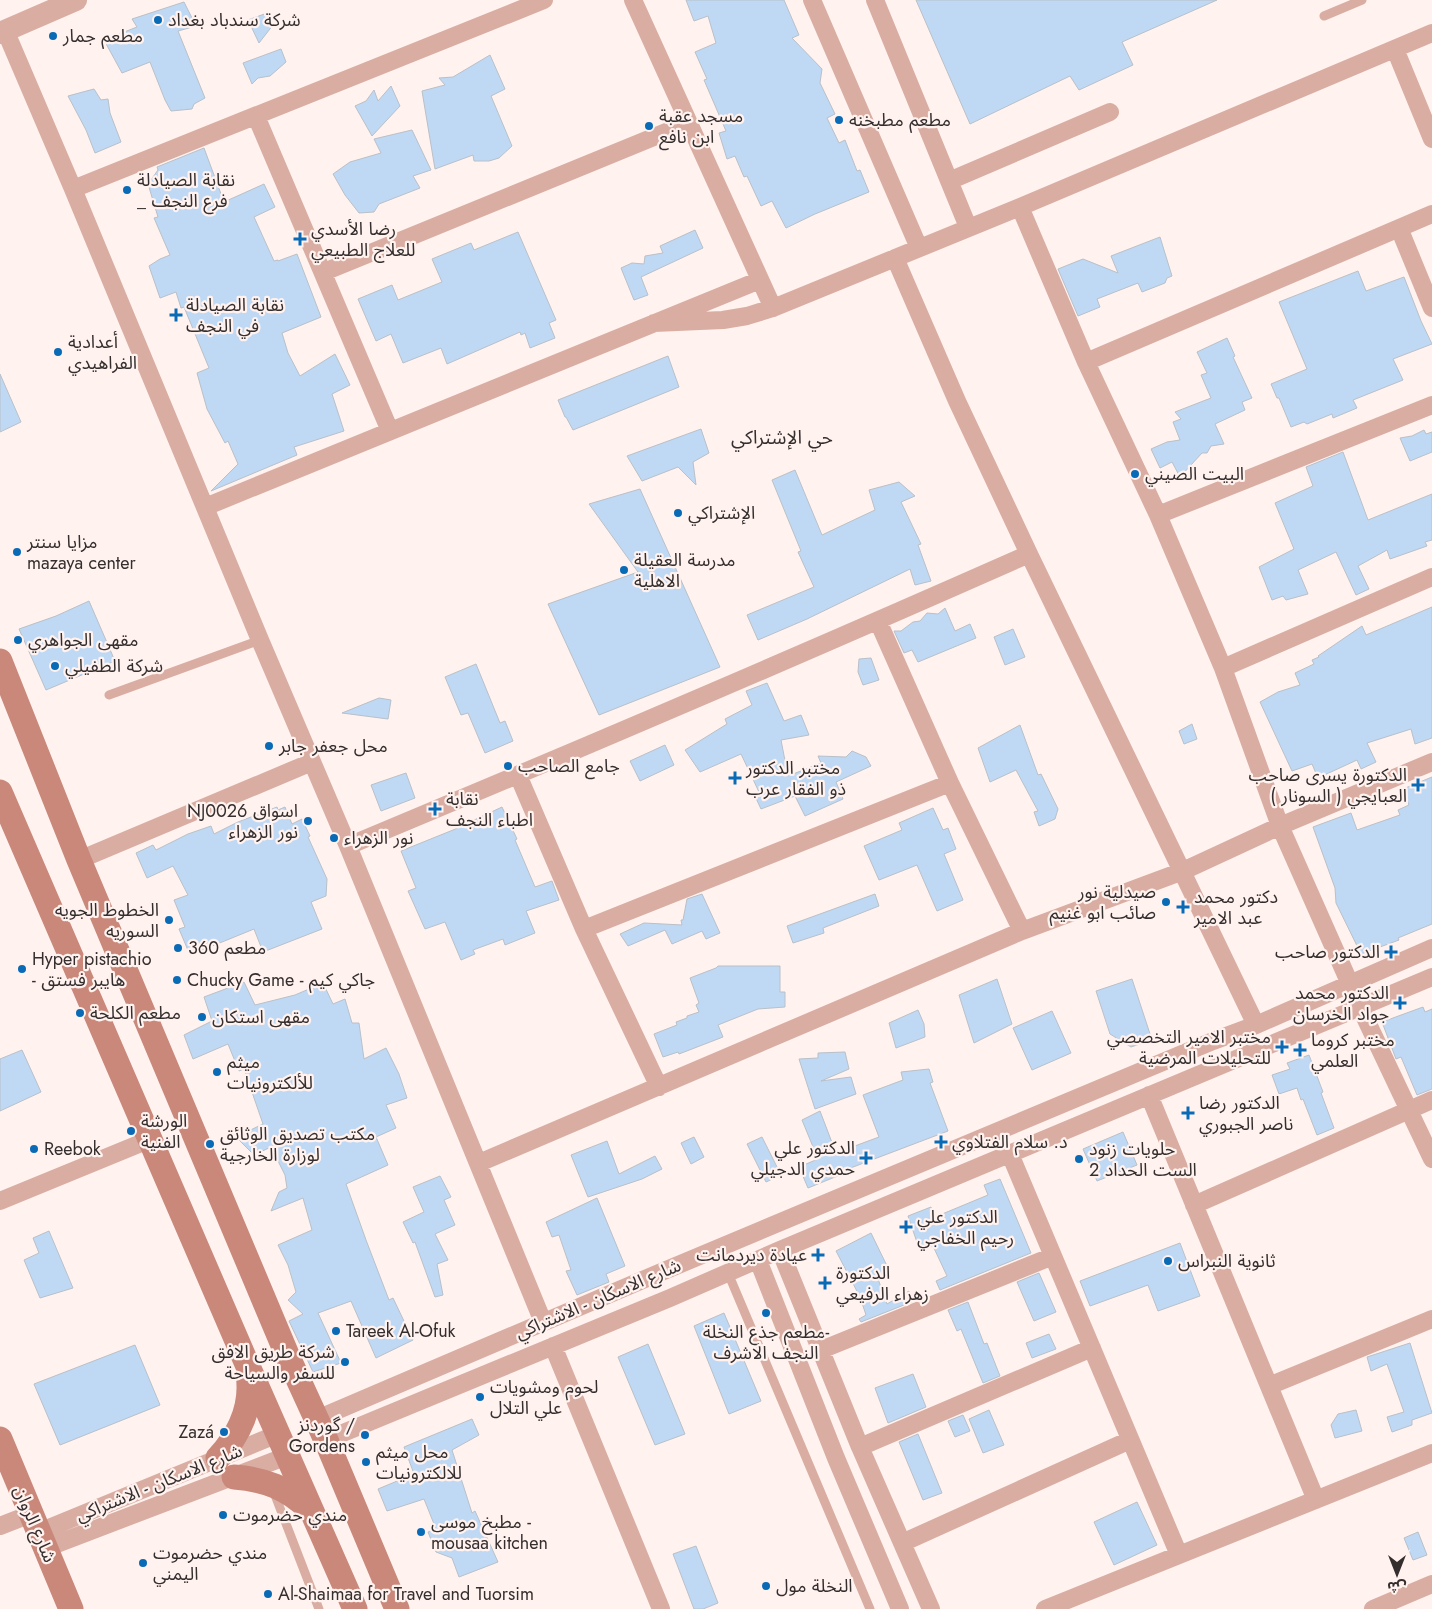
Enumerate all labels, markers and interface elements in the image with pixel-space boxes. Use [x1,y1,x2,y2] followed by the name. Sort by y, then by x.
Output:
[168,7,301,33] place label: شركة سندباد بغداد
[152,14,164,26] marker: شركة سندباد بغداد
[62,23,143,49] place label: مطعم جمار
[47,30,59,42] marker: مطعم جمار
[659,103,743,151] place label: مسجد عقبة ابن نافع
[849,107,951,133] place label: مطعم مطبخنه
[833,114,845,126] marker: مطعم مطبخنه
[643,120,655,132] marker: مسجد عقبة ابن نافع
[137,167,235,215] place label: نقابة الصيادلة _ فرع النجف
[121,184,133,196] marker: نقابة الصيادلة _ فرع النجف
[311,216,415,263] place label: رضا الأسدي للعلاج الطبيعي
[293,232,307,246] marker: رضا الأسدي للعلاج الطبيعي
[186,292,284,339] place label: نقابة الصيادلة في النجف
[170,309,182,321] marker: نقابة الصيادلة في النجف
[68,329,137,376] place label: أعدادية الفراهيدي
[52,346,64,358] marker: أعدادية الفراهيدي
[731,424,833,452] district label: حي الإشتراكي
[1145,461,1244,487] place label: البيت الصيني
[1129,468,1141,480] marker: البيت الصيني
[688,500,755,526] place label: الإشتراكي
[672,507,684,519] marker: الإشتراكي
[26,529,136,576] place label: مزايا سنتر mazaya center
[11,546,23,558] marker: مزايا سنتر mazaya center
[634,547,735,594] place label: مدرسة العقيلة الاهلية
[618,564,630,576] marker: مدرسة العقيلة الاهلية
[28,627,138,653] place label: مقهى الجواهري
[12,634,24,646] marker: مقهى الجواهري
[65,653,163,679] place label: شركة الطفيلي
[49,660,61,672] marker: شركة الطفيلي
[278,733,388,759] place label: محل جعفر جابر
[263,740,275,752] marker: محل جعفر جابر
[518,753,620,780] place label: جامع الصاحب
[745,755,846,802] place label: مختبر الدكتور ذو الفقار عرب
[502,760,514,772] marker: جامع الصاحب
[1249,762,1407,809] place label: الدكتورة يسرى صاحب العبايجي ( السونار )
[728,771,742,785] marker: مختبر الدكتور ذو الفقار عرب
[1411,778,1425,792] marker: الدكتورة يسرى صاحب العبايجي ( السونار )
[446,786,533,833] place label: نقابة اطباء النجف
[187,798,298,845] place label: NJ0026 اسواق نور الزهراء
[428,802,442,816] marker: نقابة اطباء النجف
[302,815,314,827] marker: NJ0026 اسواق نور الزهراء
[344,825,413,851] place label: نور الزهراء
[328,832,340,844] marker: نور الزهراء
[1050,879,1156,926] place label: صيدلية نور صائب ابو غنيم
[1193,884,1278,931] place label: دكتور محمد عبد الامير
[1160,896,1172,908] marker: صيدلية نور صائب ابو غنيم
[55,897,159,944] place label: الخطوط الجويه السوريه
[1176,900,1190,914] marker: دكتور محمد عبد الامير
[163,914,175,926] marker: الخطوط الجويه السوريه
[188,935,266,961] place label: مطعم 360
[1275,939,1380,965] place label: الدكتور صاحب
[172,942,184,954] marker: مطعم 360
[1384,945,1398,959] marker: الدكتور صاحب
[32,946,152,993] place label: Hyper pistachio - هايبر فستق
[16,963,28,975] marker: Hyper pistachio - هايبر فستق
[187,967,375,993] place label: Chucky Game - جاكي كيم
[171,974,183,986] marker: Chucky Game - جاكي كيم
[1293,980,1389,1027] place label: الدكتور محمد جواد الخرسان
[1393,996,1407,1010] marker: الدكتور محمد جواد الخرسان
[90,1000,181,1026] place label: مطعم الكلحة
[212,1004,310,1030] place label: مقهى استكان
[74,1007,86,1019] marker: مطعم الكلحة
[196,1011,208,1023] marker: مقهى استكان
[1107,1024,1271,1071] place label: مختبر الامير التخصصي للتحليلات المرضية
[1311,1027,1395,1074] place label: مختبر كروما العلمي
[1275,1040,1289,1054] marker: مختبر الامير التخصصي للتحليلات المرضية
[1293,1043,1307,1057] marker: مختبر كروما العلمي
[227,1049,313,1096] place label: ميثم للألكترونيات
[211,1066,223,1078] marker: ميثم للألكترونيات
[1199,1090,1293,1137] place label: الدكتور رضا ناصر الجبوري
[1181,1106,1195,1120] marker: الدكتور رضا ناصر الجبوري
[141,1108,187,1155] place label: الورشة الفنية
[220,1121,375,1168] place label: مكتب تصديق الوثائق لوزارة الخارجية
[125,1125,137,1137] marker: الورشة الفنية
[952,1129,1068,1156] place label: د. سلام الفتلاوي
[751,1135,855,1182] place label: الدكتور علي حمدي الدجيلي
[934,1135,948,1149] marker: د. سلام الفتلاوي
[44,1136,101,1162] place label: Reebok
[1089,1136,1197,1183] place label: حلويات زنود الست الحداد 2
[204,1138,216,1150] marker: مكتب تصديق الوثائق لوزارة الخارجية
[28,1143,40,1155] marker: Reebok
[859,1151,873,1165] marker: الدكتور علي حمدي الدجيلي
[1073,1153,1085,1165] marker: حلويات زنود الست الحداد 2
[917,1204,1014,1251] place label: الدكتور علي رحيم الخفاجي
[899,1220,913,1234] marker: الدكتور علي رحيم الخفاجي
[696,1242,807,1268] place label: عيادة ديردمانت
[811,1248,825,1262] marker: عيادة ديردمانت
[1178,1248,1276,1274] place label: ثانوية النبراس
[511,1252,685,1347] street label: شارع الاسكان - الاشتراكي
[1162,1255,1174,1267] marker: ثانوية النبراس
[836,1260,929,1307] place label: الدكتورة زهراء الرفيعي
[818,1276,832,1290] marker: الدكتورة زهراء الرفيعي
[760,1307,772,1319] marker: مطعم جذع النخلة- النجف الاشرف
[346,1318,456,1344] place label: Tareek Al-Ofuk
[703,1319,829,1366] place label: مطعم جذع النخلة- النجف الاشرف
[330,1325,342,1337] marker: Tareek Al-Ofuk
[211,1339,335,1386] place label: شركة طريق الافق للسفر والسياحة
[339,1356,351,1368] marker: شركة طريق الافق للسفر والسياحة
[490,1374,599,1421] place label: لحوم ومشويات علي التلال
[474,1391,486,1403] marker: لحوم ومشويات علي التلال
[289,1412,355,1459] place label: گوردنز / Gordens
[179,1419,214,1445] place label: Zazá
[218,1426,230,1438] marker: Zazá
[359,1429,371,1441] marker: گوردنز / Gordens
[72,1438,247,1529] street label: شارع الاسكان - الاشتراكي
[376,1439,462,1486] place label: محل ميثم للالكترونيات
[360,1456,372,1468] marker: محل ميثم للالكترونيات
[6,1482,63,1567] street label: شارع الروان
[233,1502,347,1528] place label: مندي حضرموت
[217,1509,229,1521] marker: مندي حضرموت
[431,1509,548,1556] place label: مطبخ موسى - mousaa kitchen
[415,1526,427,1538] marker: مطبخ موسى - mousaa kitchen
[153,1540,267,1587] place label: مندي حضرموت اليمني
[1372,1549,1422,1599] north arrow
[137,1557,149,1569] marker: مندي حضرموت اليمني
[776,1573,853,1599] place label: النخلة مول
[1387,1577,1407,1597] text: ش
[760,1580,772,1592] marker: النخلة مول
[278,1581,534,1607] place label: Al-Shaimaa for Travel and Tuorsim
[262,1588,274,1600] marker: Al-Shaimaa for Travel and Tuorsim

